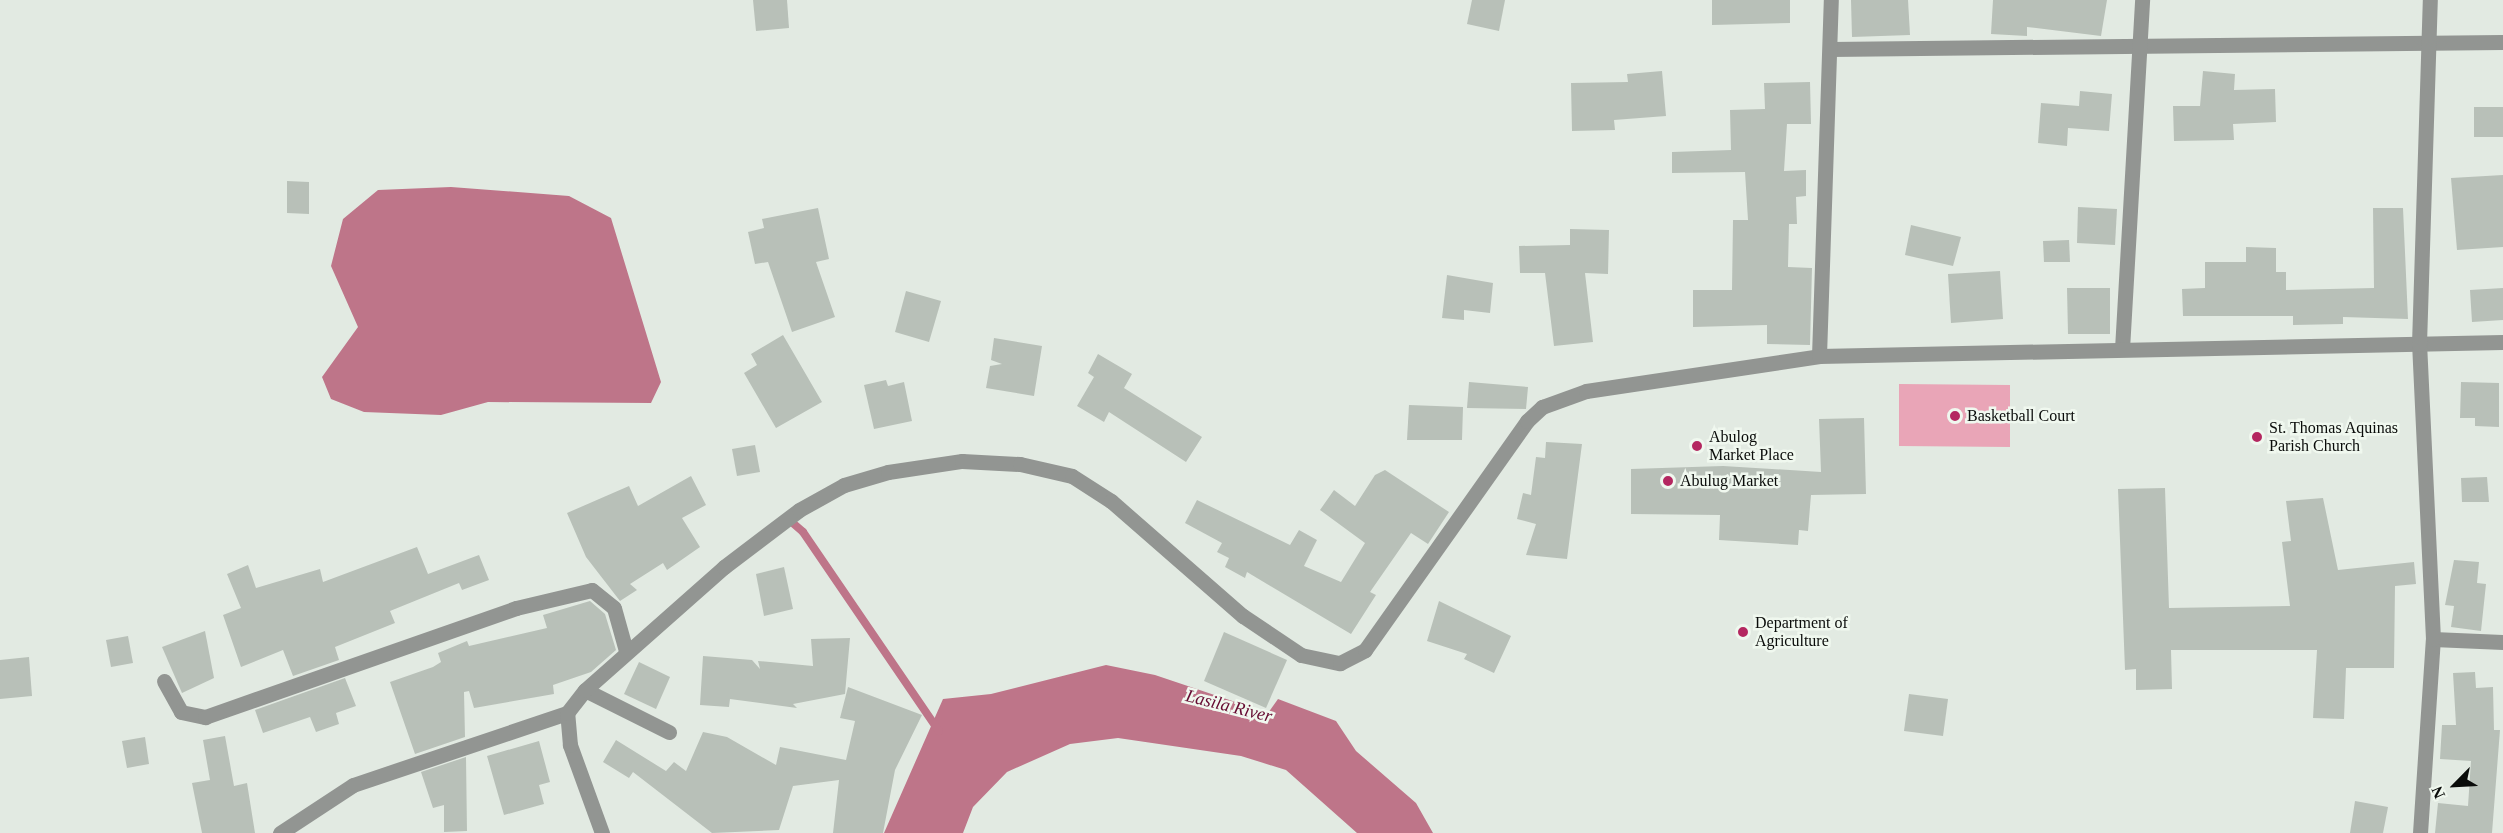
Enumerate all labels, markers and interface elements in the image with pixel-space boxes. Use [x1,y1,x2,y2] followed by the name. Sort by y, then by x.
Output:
[1967,406,2075,426] place label: Basketball Court
[1948,409,1962,423] marker: Basketball Court
[2269,418,2399,456] place label: St. Thomas Aquinas Parish Church
[1709,427,1794,465] place label: Abulog Market Place
[2250,430,2264,444] marker: St. Thomas Aquinas Parish Church
[1690,439,1704,453] marker: Abulog Market Place
[1680,471,1778,491] place label: Abulug Market
[1661,474,1675,488] marker: Abulug Market
[1755,613,1848,651] place label: Department of Agriculture
[1736,625,1750,639] marker: Department of Agriculture
[1183,685,1275,727] water label: Lasila River
[2425,755,2485,815] north arrow
[2428,784,2448,801] text: N

